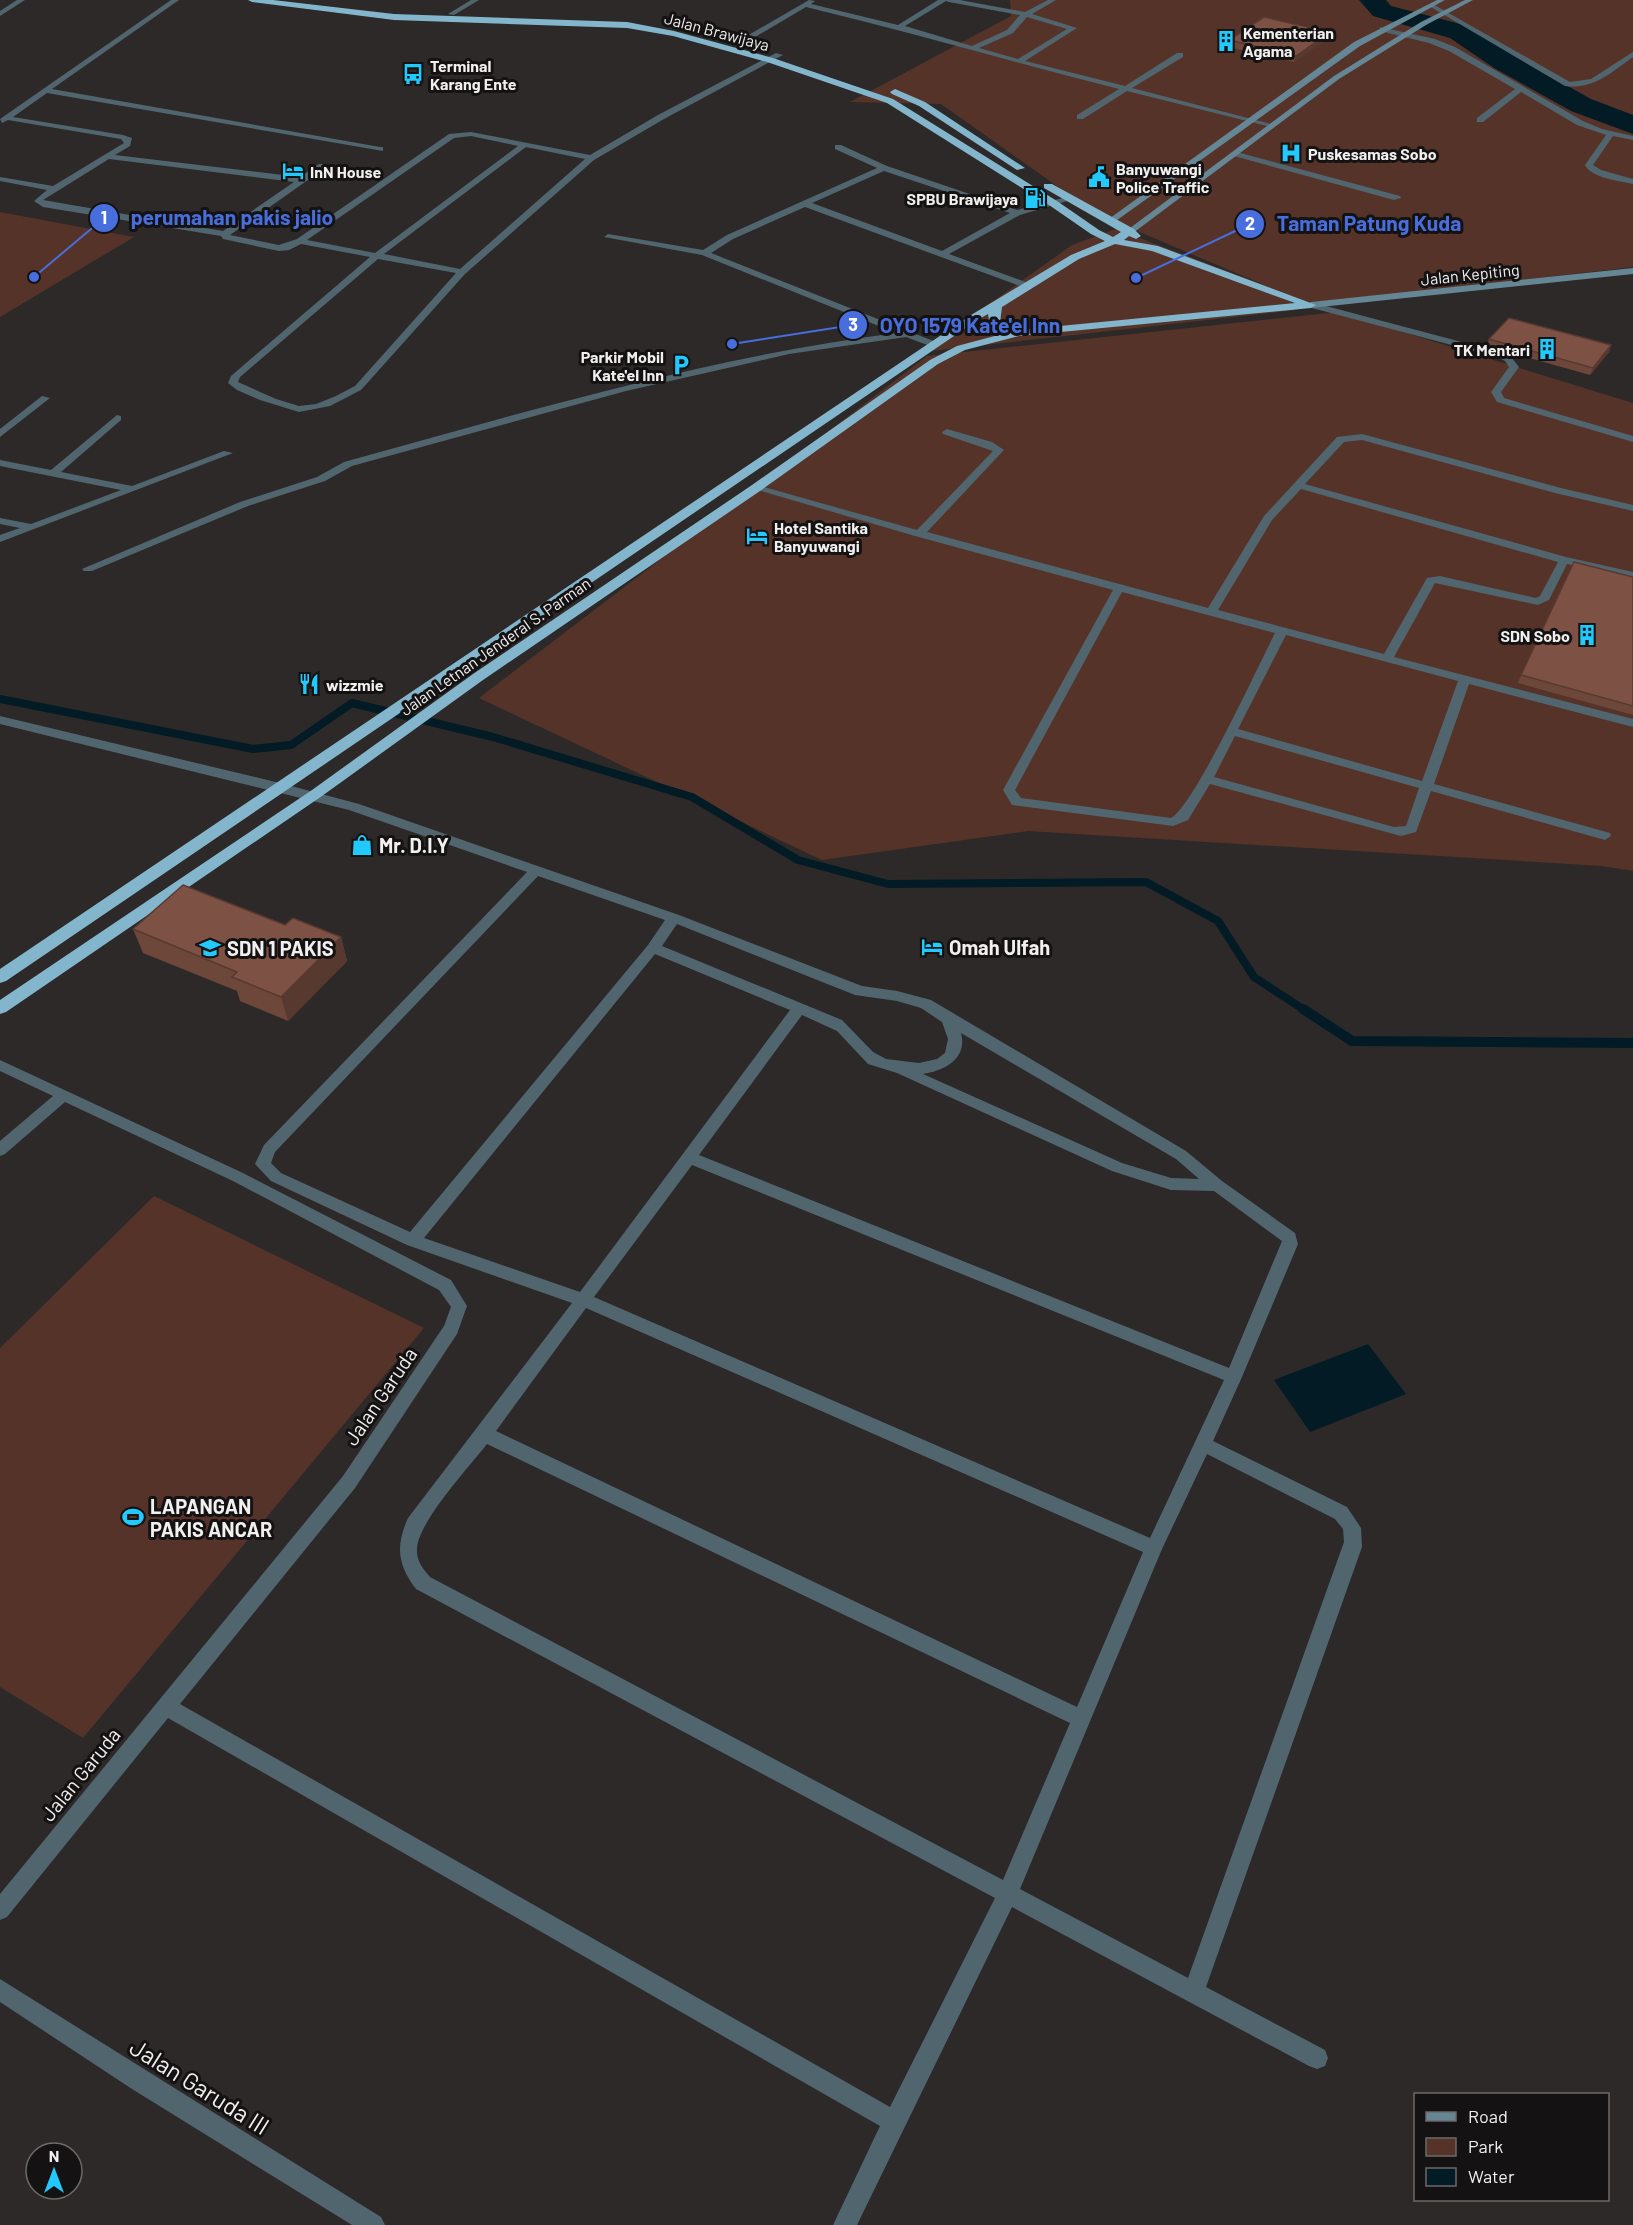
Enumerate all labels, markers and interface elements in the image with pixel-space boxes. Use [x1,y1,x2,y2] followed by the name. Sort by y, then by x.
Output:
[662,8,772,54] street label: Jalan Brawijaya
[1243,23,1334,60] place label: Kementerian Agama
[1214,29,1238,53] building icon: Kementerian Agama
[430,56,517,93] place label: Terminal Karang Ente
[401,62,425,86] bus stop icon: Terminal Karang Ente
[1279,141,1303,165] hospital icon: Puskesamas Sobo
[1308,144,1437,163] place label: Puskesamas Sobo
[281,159,305,183] hotel icon: InN House
[1116,159,1210,196] place label: Banyuwangi Police Traffic
[310,162,382,181] place label: InN House
[1087,165,1111,189] public building icon: Banyuwangi Police Traffic
[1023,186,1047,210] fuel station icon: SPBU Brawijaya
[907,189,1018,208] place label: SPBU Brawijaya
[89,198,345,237] callout: perumahan pakis jalio
[131,204,333,229] text: perumahan pakis jalio
[1235,204,1474,243] callout: Taman Patung Kuda
[101,206,107,228] text: 1
[1277,210,1461,235] text: Taman Patung Kuda
[1245,212,1255,234] text: 2
[1420,259,1520,289] street label: Jalan Kepiting
[838,306,1072,345] callout: OYO 1579 Kate'el Inn
[880,312,1060,337] text: OYO 1579 Kate'el Inn
[848,313,858,335] text: 3
[1535,337,1559,361] building icon: TK Mentari
[1454,340,1530,359] place label: TK Mentari
[581,347,664,384] place label: Parkir Mobil Kate'el Inn
[669,353,693,377] parking icon: Parkir Mobil Kate'el Inn
[774,518,868,555] place label: Hotel Santika Banyuwangi
[745,524,769,548] hotel icon: Hotel Santika Banyuwangi
[396,573,594,719] street label: Jalan Letnan Jenderal S. Parman
[1575,623,1599,647] building icon: SDN Sobo
[1500,626,1570,645] place label: SDN Sobo
[297,672,321,696] restaurant icon: wizzmie
[326,675,384,694] place label: wizzmie
[350,833,374,857] shop icon: Mr. D.I.Y
[379,833,449,857] place label: Mr. D.I.Y
[920,935,944,959] hotel icon: Omah Ulfah
[949,935,1050,959] place label: Omah Ulfah
[198,936,222,960] school or university icon: SDN 1 PAKIS
[227,936,334,960] place label: SDN 1 PAKIS
[339,1343,421,1449] street label: Jalan Garuda
[150,1494,272,1541] place label: LAPANGAN PAKIS ANCAR
[121,1505,145,1529] sports icon: LAPANGAN PAKIS ANCAR
[35,1723,125,1825] street label: Jalan Garuda
[125,2032,275,2140] street label: Jalan Garuda III
[1414,2093,1609,2201] legend
[1468,2105,1508,2127] text: Road
[1468,2135,1503,2157] text: Park
[24,2141,84,2201] north arrow
[49,2146,59,2165] text: N
[1468,2165,1515,2187] text: Water

